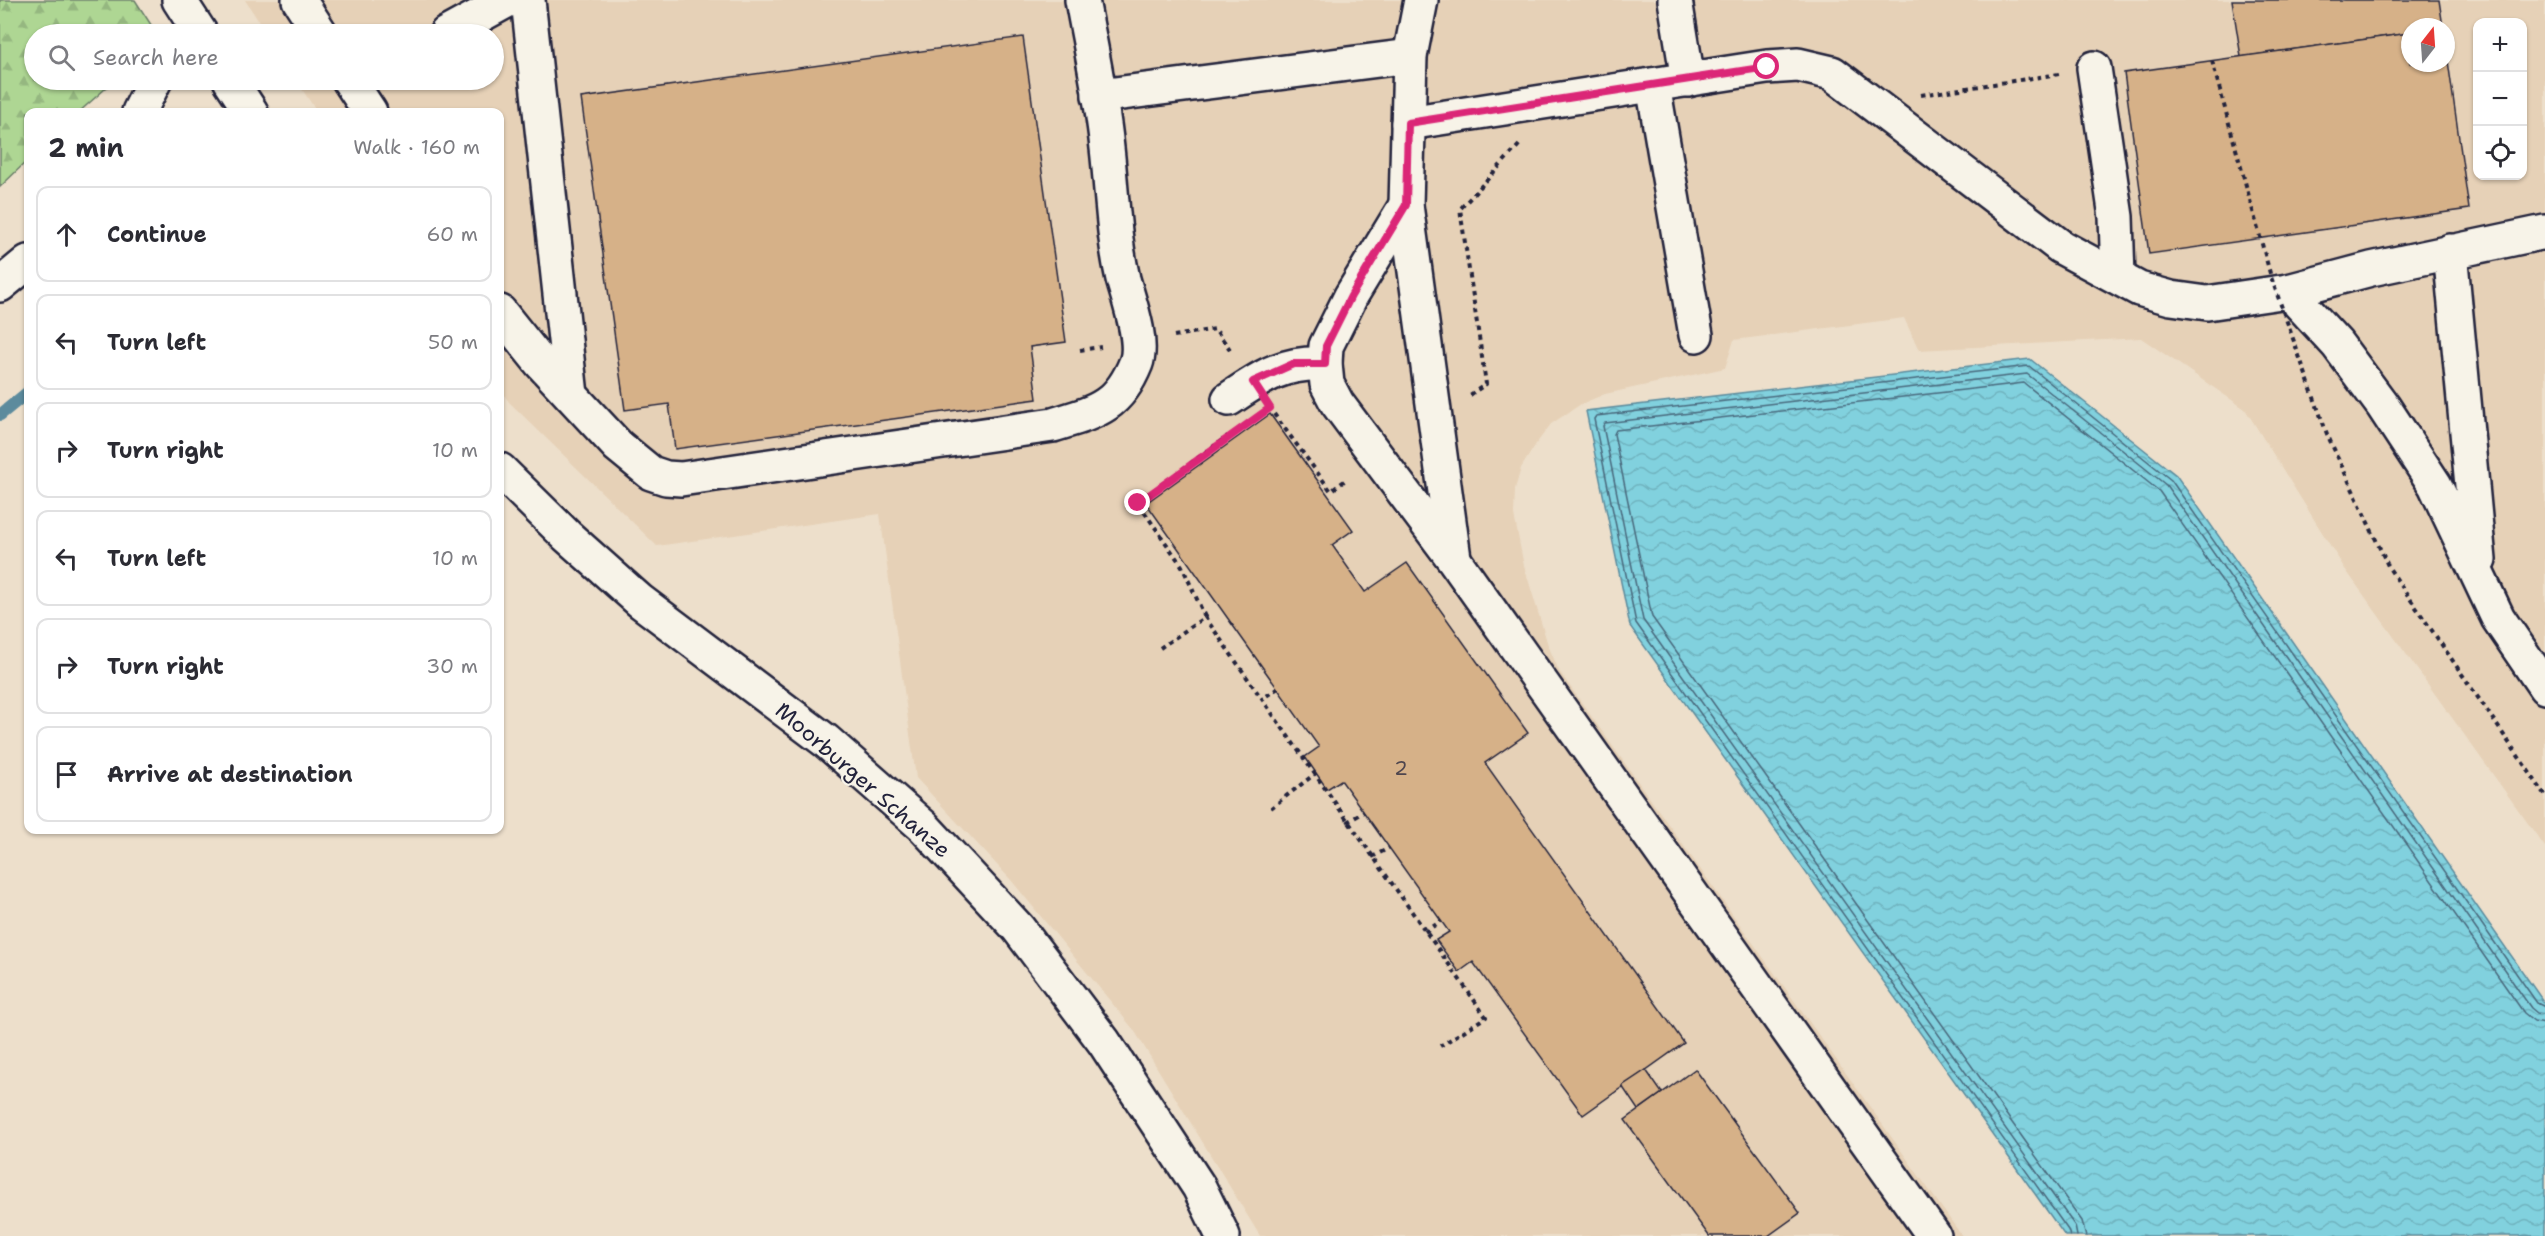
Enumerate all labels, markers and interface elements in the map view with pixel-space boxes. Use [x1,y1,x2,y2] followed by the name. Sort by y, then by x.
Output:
[2401,18,2455,72] north arrow
[2473,18,2527,180] map controls
[2473,18,2527,72] button: +
[24,24,504,90] search box
[45,41,78,74] icon: search
[93,43,219,72] text: Search here
[1753,53,1779,79] route start
[2473,72,2527,126] button: −
[2473,126,2527,180] button: locate
[48,130,124,165] text: 2 min
[353,134,480,160] text: Walk · 160 m
[50,218,83,251] icon: ahead
[107,220,207,249] text: Continue
[426,221,478,247] text: 60 m
[50,326,83,359] icon: left
[107,328,206,357] text: Turn left
[428,329,478,355] text: 50 m
[50,434,83,467] icon: right
[107,436,224,465] text: Turn right
[432,437,478,463] text: 10 m
[1124,489,1150,515] route end
[50,542,83,575] icon: left
[107,544,206,573] text: Turn left
[432,545,478,571] text: 10 m
[50,650,83,683] icon: right
[107,652,224,681] text: Turn right
[426,653,478,679] text: 30 m
[769,696,957,864] street label: Moorburger Schanze
[1394,755,1408,781] house number: 2
[50,758,83,791] icon: arrive
[107,760,353,789] text: Arrive at destination

